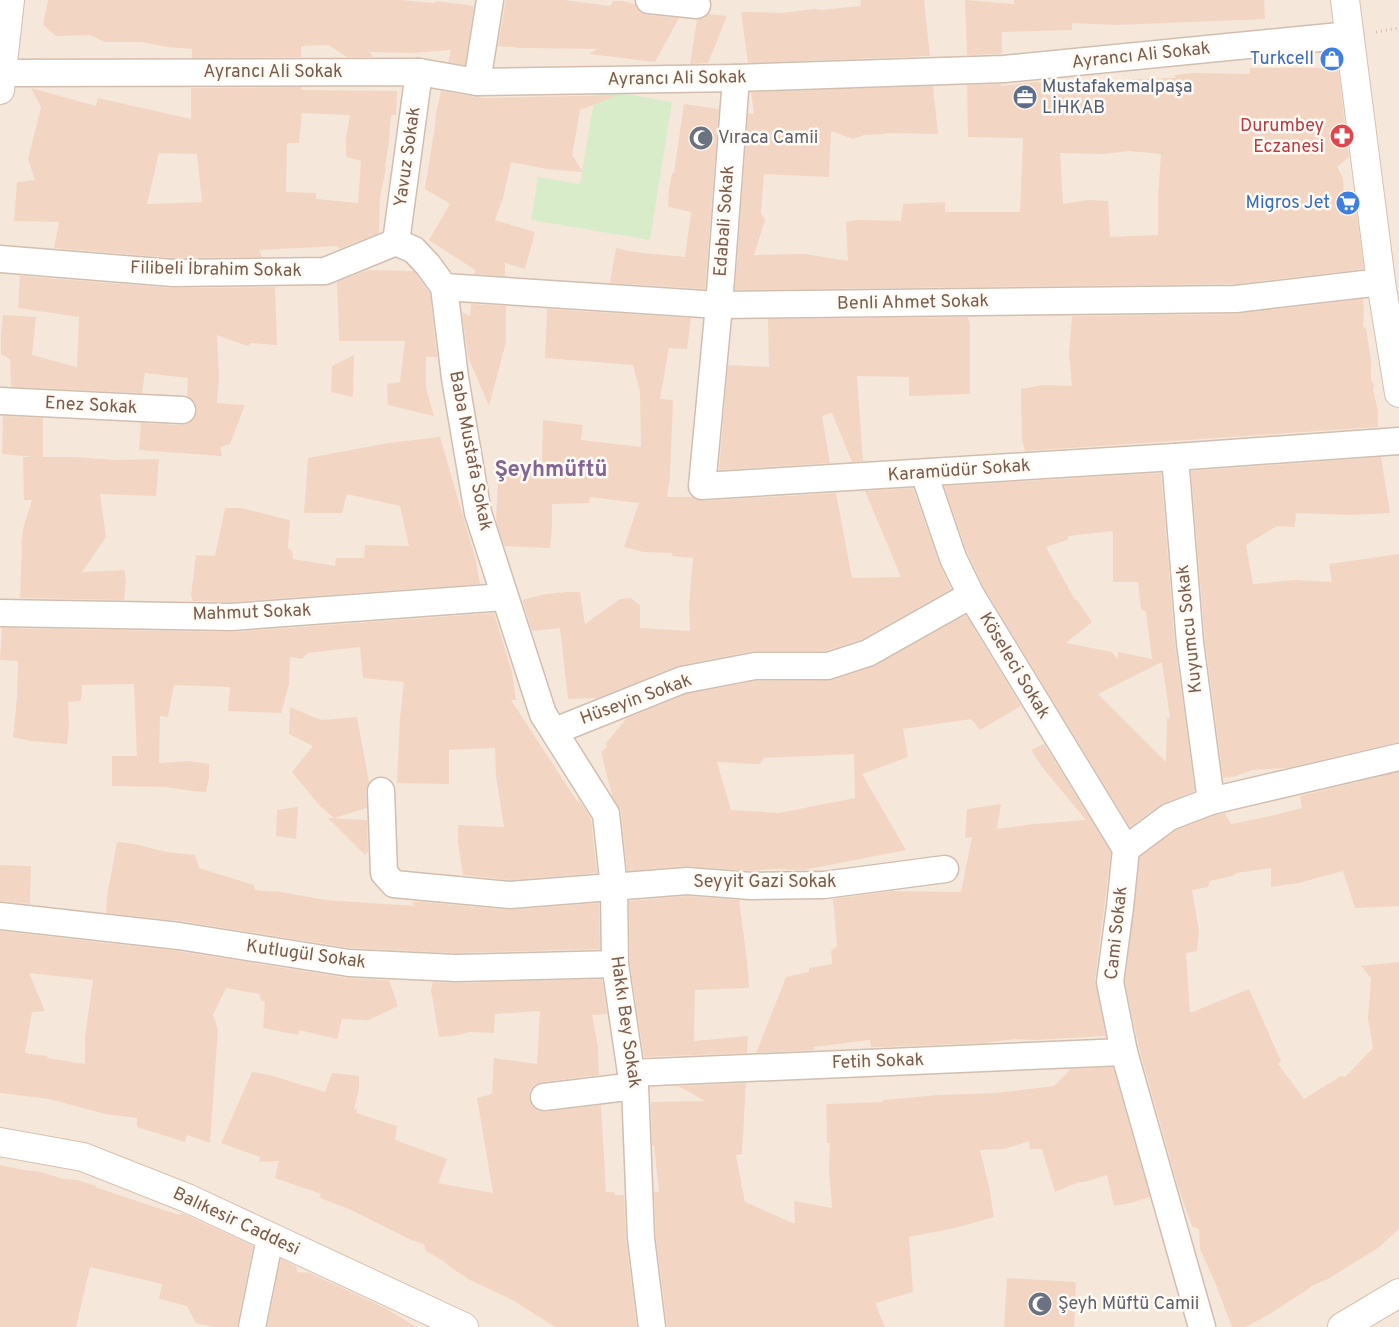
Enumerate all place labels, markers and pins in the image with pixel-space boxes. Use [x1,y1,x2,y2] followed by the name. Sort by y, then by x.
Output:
[1319,46,1345,72] shop icon: Turkcell
[1250,48,1314,71] place label: Turkcell
[1042,76,1192,120] place label: Mustafakemalpaşa LİHKAB
[1012,84,1038,110] office icon: Mustafakemalpaşa LİHKAB
[1240,115,1324,159] place label: Durumbey Eczanesi
[1329,123,1355,149] pharmacy icon: Durumbey Eczanesi
[688,125,714,151] mosque icon: Vıraca Camii
[718,127,818,150] place label: Vıraca Camii
[1335,190,1361,216] supermarket icon: Migros Jet
[1245,192,1330,215] place label: Migros Jet
[1027,1291,1053,1317] mosque icon: Şeyh Müftü Camii
[1058,1293,1199,1316] place label: Şeyh Müftü Camii

